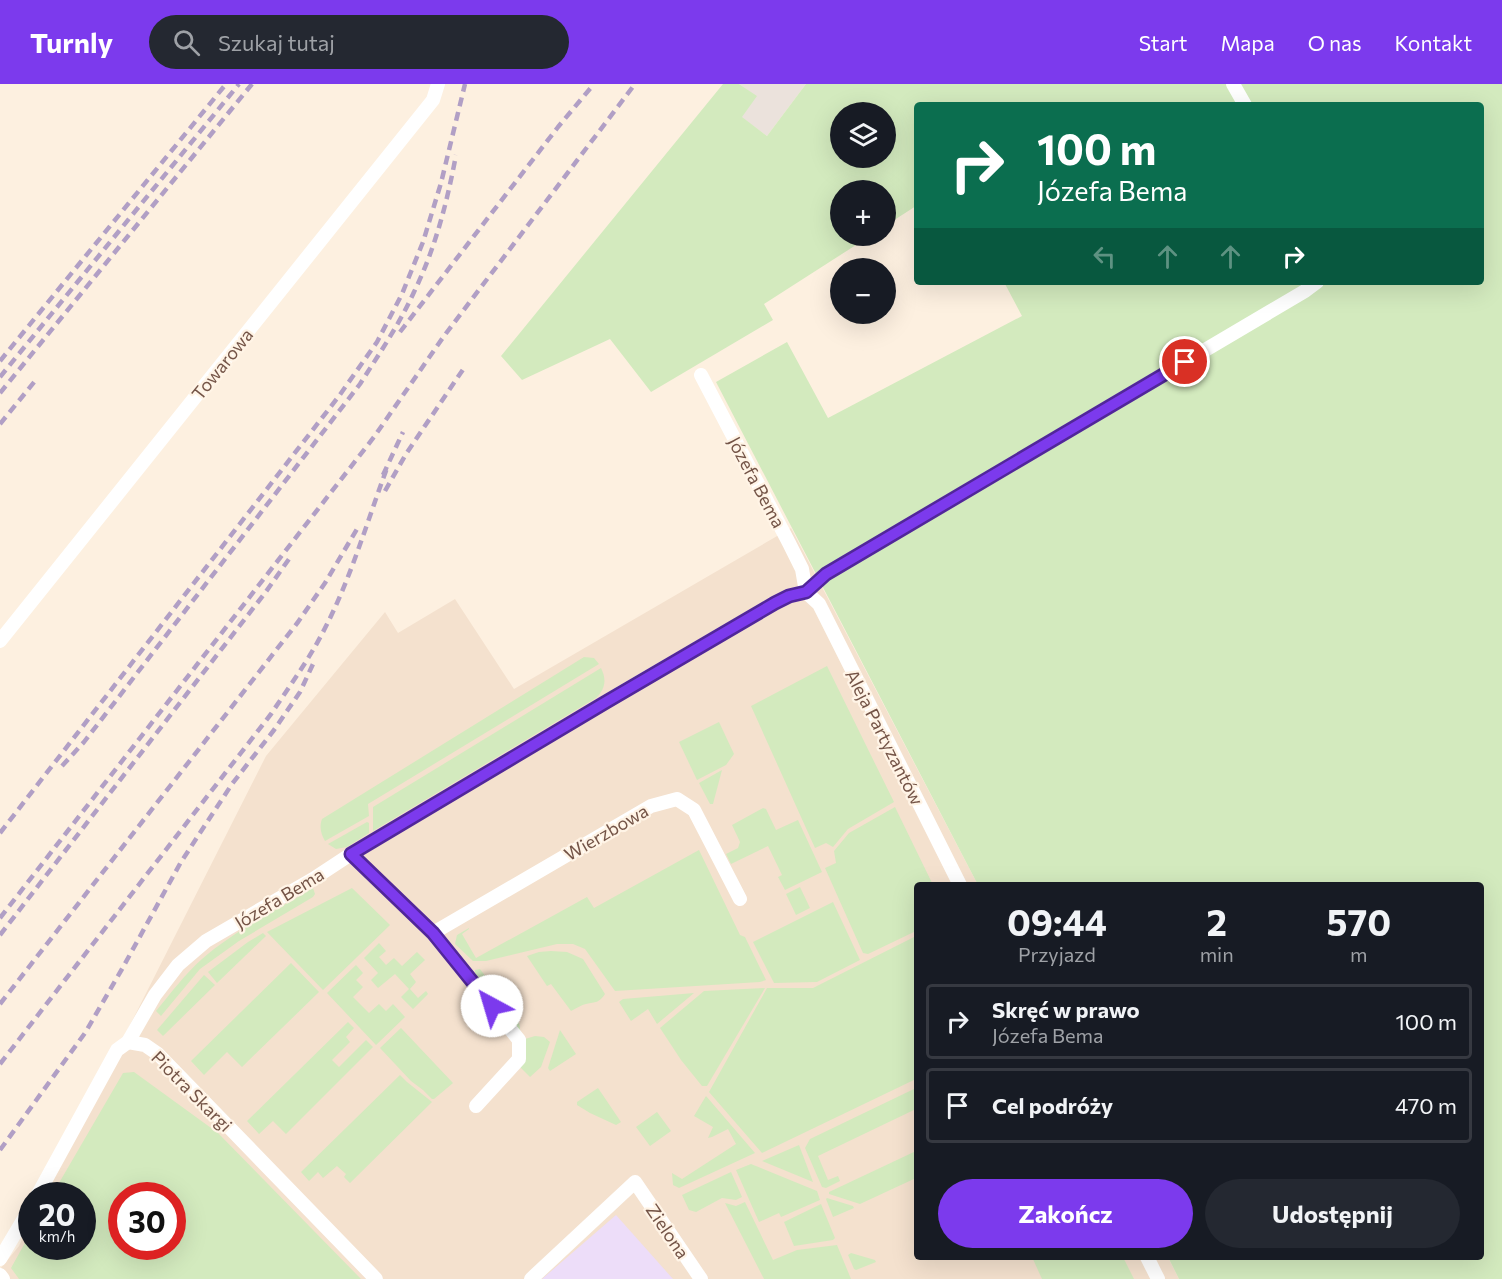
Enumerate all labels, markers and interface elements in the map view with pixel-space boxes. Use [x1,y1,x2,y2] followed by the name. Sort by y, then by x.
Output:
[149,15,569,69] search box
[30,25,113,59] text: Turnly
[170,26,203,59] icon: search
[218,29,335,56] text: Szukaj tutaj
[1139,30,1187,55] text: Start
[1220,30,1275,55] text: Mapa
[1308,30,1361,55] text: O nas
[1394,30,1472,55] text: Kontakt
[830,102,896,324] map controls
[830,102,896,168] button: layers
[1037,122,1157,174] text: 100 m
[938,126,1016,204] icon: right
[1037,174,1187,207] text: Józefa Bema
[830,180,896,246] button: +
[1088,240,1121,273] icon: left
[1151,240,1184,273] icon: ahead
[1214,240,1247,273] icon: ahead
[1277,240,1310,273] icon: right
[830,258,896,324] button: −
[187,324,257,404] street label: Towarowa
[1159,336,1210,387] pin
[1168,345,1201,378] icon: arrive
[724,433,790,531] street label: Józefa Bema
[841,665,929,809] street label: Aleja Partyzantów
[560,799,652,865] street label: Wierzbowa
[230,863,328,933] street label: Józefa Bema
[1007,899,1107,943] text: 09:44
[1206,899,1227,943] text: 2
[1327,899,1391,943] text: 570
[1018,942,1096,966] text: Przyjazd
[1200,942,1234,966] text: min
[1350,942,1368,966] text: m
[460,974,524,1038] position arrow
[992,996,1140,1023] text: Skręć w prawo
[941,1005,974,1038] icon: right
[1395,1008,1457,1035] text: 100 m
[992,1023,1103,1047] text: Józefa Bema
[147,1046,237,1136] street label: Piotra Skargi
[941,1089,974,1122] icon: arrive
[992,1092,1113,1119] text: Cel podróży
[1395,1092,1457,1119] text: 470 m
[938,1179,1193,1248] button: Zakończ
[1205,1179,1460,1248] button: Udostępnij
[108,1182,186,1260] speed limit sign: 30
[39,1195,75,1232] text: 20
[642,1199,694,1263] street label: Zielona
[39,1227,75,1245] text: km/h

